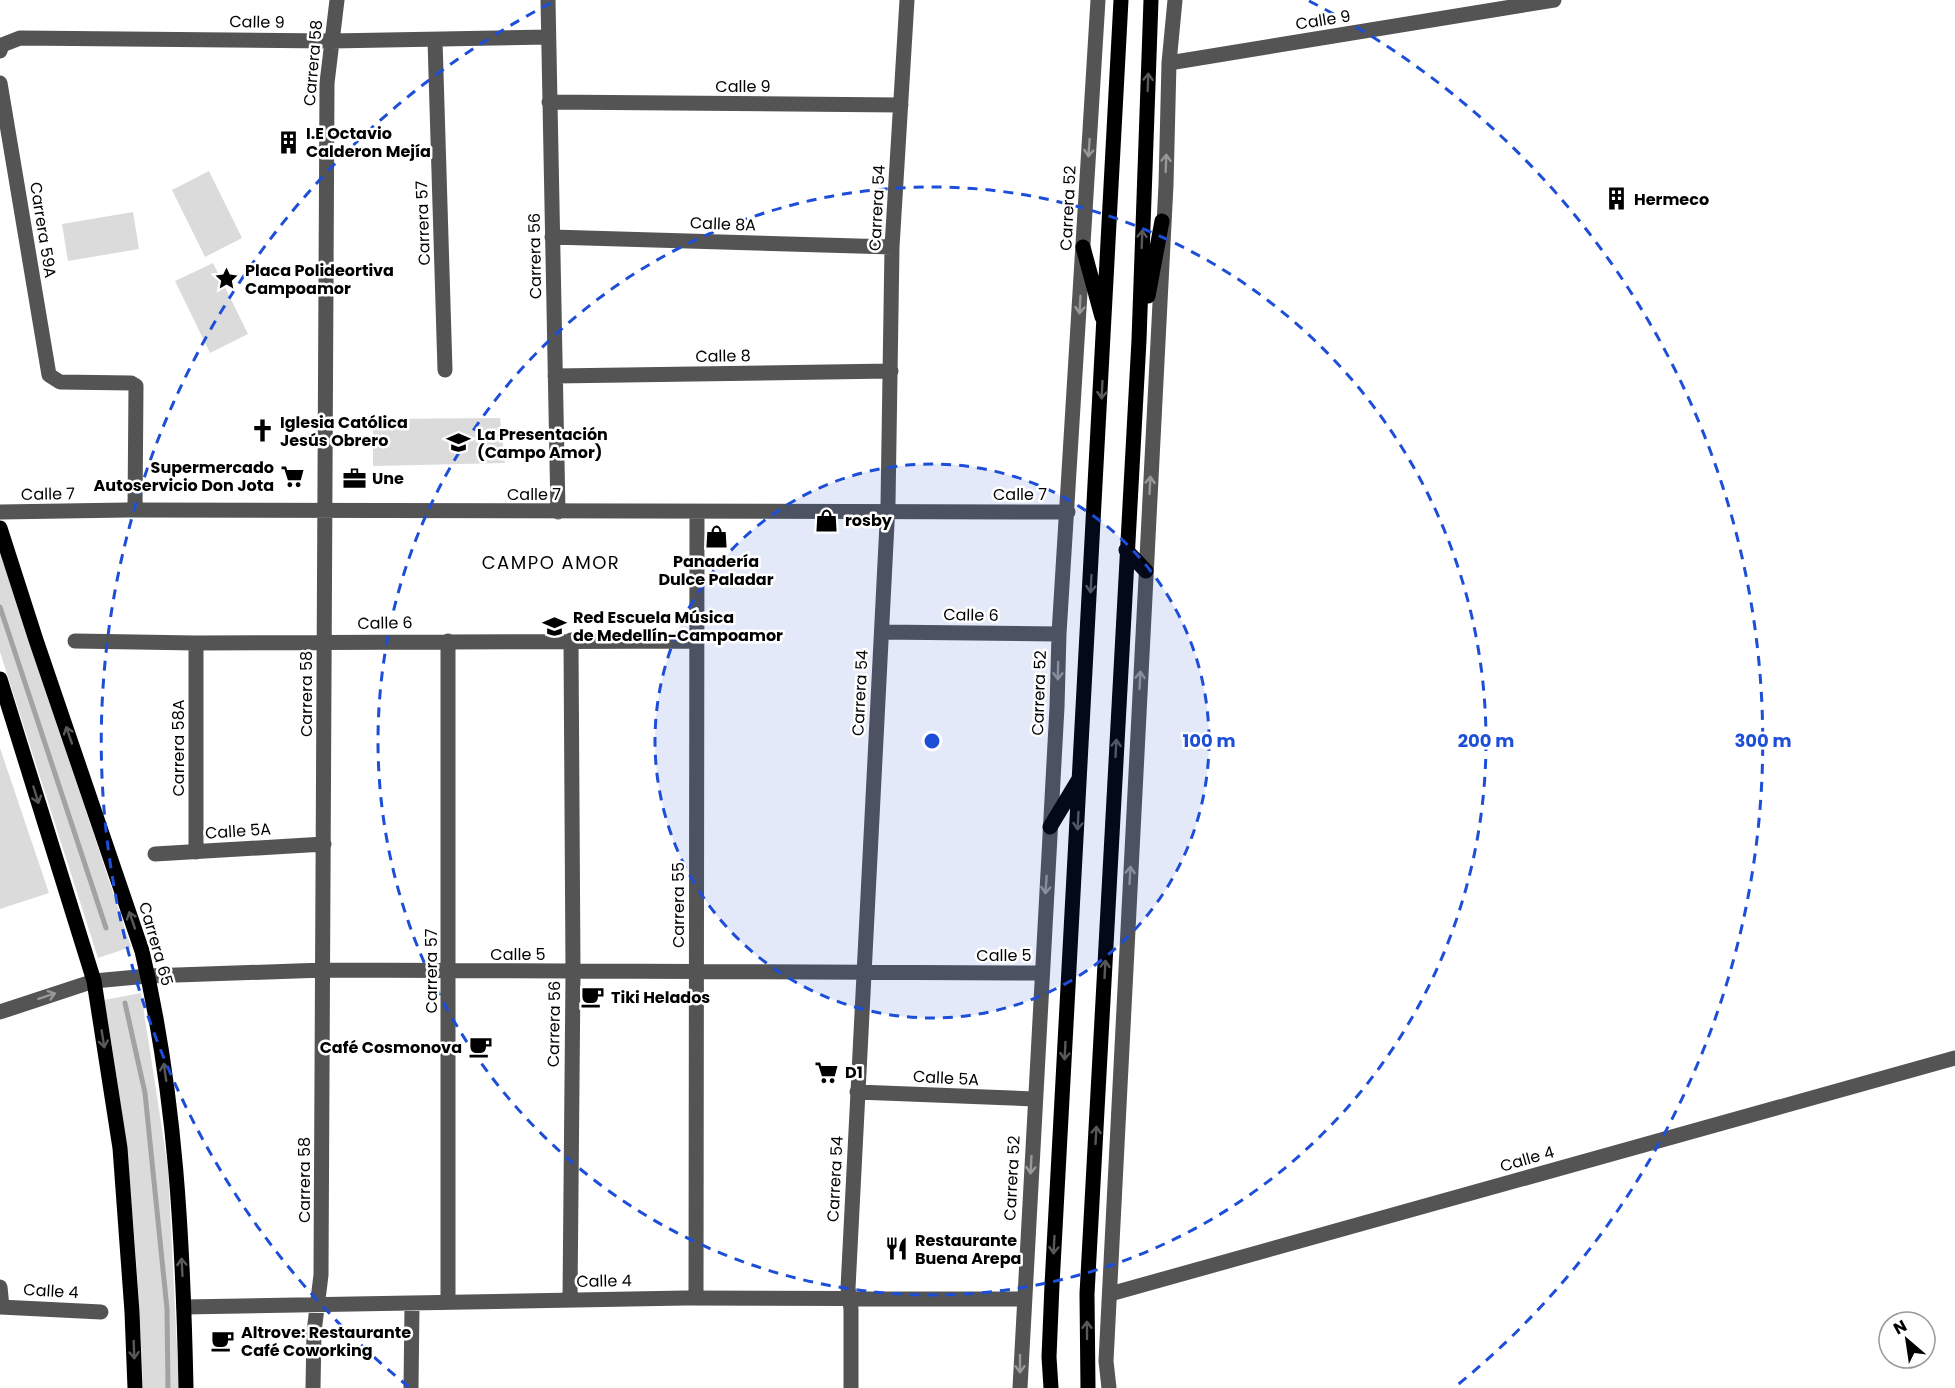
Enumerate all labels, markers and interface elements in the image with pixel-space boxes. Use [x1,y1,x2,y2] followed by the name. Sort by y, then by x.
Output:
[1294,4,1352,36] street label: Calle 9
[229,10,285,34] street label: Calle 9
[298,19,328,107] street label: Carrera 58
[1142,73,1153,93] one-way arrow
[715,75,771,98] street label: Calle 9
[306,122,431,163] place label: I.E Octavio Calderon Mejía
[275,129,301,155] building icon: I.E Octavio Calderon Mejía
[1084,138,1095,158] one-way arrow
[1161,153,1172,173] one-way arrow
[863,164,891,252] street label: Carrera 54
[1054,165,1082,251] street label: Carrera 52
[24,180,62,280] street label: Carrera 59A
[410,180,436,266] street label: Carrera 57
[1603,186,1629,212] building icon: Hermeco
[1634,188,1709,211] place label: Hermeco
[690,211,757,237] street label: Calle 8A
[523,213,547,299] street label: Carrera 56
[1136,230,1148,250] one-way arrow
[245,259,394,300] place label: Placa Polideortiva Campoamor
[214,266,240,292] place icon: Placa Polideortiva Campoamor
[1075,295,1086,315] one-way arrow
[695,344,751,368] street label: Calle 8
[1096,379,1107,399] one-way arrow
[280,411,408,452] place label: Iglesia Católica Jesús Obrero
[249,418,275,444] church icon: Iglesia Católica Jesús Obrero
[477,423,608,464] place label: La Presentación (Campo Amor)
[446,430,472,456] school or university icon: La Presentación (Campo Amor)
[94,456,274,497] place label: Supermercado Autoservicio Don Jota
[279,463,305,489] supermarket icon: Supermercado Autoservicio Don Jota
[341,465,367,491] office icon: Une
[372,467,404,490] place label: Une
[1145,476,1156,496] one-way arrow
[21,482,75,506] street label: Calle 7
[507,483,561,506] street label: Calle 7
[993,483,1047,506] street label: Calle 7
[814,507,840,533] shop icon: rosby
[845,509,893,532] place label: rosby
[703,523,729,549] shop icon: Panadería Dulce Paladar
[482,550,620,575] district label: CAMPO AMOR
[658,550,774,591] place label: Panadería Dulce Paladar
[1085,574,1096,594] one-way arrow
[943,603,999,627] street label: Calle 6
[573,606,783,647] place label: Red Escuela Música de Medellín-Campoamor
[357,611,413,635] street label: Calle 6
[542,613,568,639] school or university icon: Red Escuela Música de Medellín-Campoamor
[846,649,874,737] street label: Carrera 54
[1026,650,1052,736] street label: Carrera 52
[295,651,318,737] street label: Carrera 58
[1053,660,1064,680] one-way arrow
[1135,671,1146,691] one-way arrow
[167,699,190,797] street label: Carrera 58A
[62,726,73,745] one-way arrow
[1182,728,1236,753] text: 100 m
[1458,728,1514,753] text: 200 m
[1734,728,1792,753] text: 300 m
[922,731,942,751] centre of rings
[1110,739,1121,758] one-way arrow
[31,785,42,804] one-way arrow
[1072,810,1083,830] one-way arrow
[204,817,272,845] street label: Calle 5A
[667,862,690,948] street label: Carrera 55
[1125,865,1136,885] one-way arrow
[1041,875,1052,895] one-way arrow
[133,899,179,989] street label: Carrera 65
[125,911,136,930] one-way arrow
[420,928,443,1013] street label: Carrera 57
[490,943,546,966] street label: Calle 5
[976,944,1032,967] street label: Calle 5
[1099,960,1110,980] one-way arrow
[542,981,566,1067] street label: Carrera 56
[580,984,606,1010] cafe icon: Tiki Helados
[611,986,710,1009] place label: Tiki Helados
[37,990,56,1001] one-way arrow
[98,1028,109,1048] one-way arrow
[467,1034,493,1060] cafe icon: Café Cosmonova
[320,1036,462,1059] place label: Café Cosmonova
[1059,1040,1070,1060] one-way arrow
[814,1059,840,1085] supermarket icon: D1
[845,1061,863,1084] place label: D1
[159,1063,170,1083] one-way arrow
[912,1065,980,1091] street label: Calle 5A
[1090,1125,1101,1145] one-way arrow
[821,1135,849,1223] street label: Carrera 54
[998,1135,1026,1221] street label: Carrera 52
[293,1137,316,1223] street label: Carrera 58
[1497,1140,1557,1178] street label: Calle 4
[1025,1155,1036,1175] one-way arrow
[915,1229,1021,1270] place label: Restaurante Buena Arepa
[1049,1235,1060,1255] one-way arrow
[884,1236,910,1262] restaurant icon: Restaurante Buena Arepa
[176,1257,187,1277] one-way arrow
[576,1269,632,1293] street label: Calle 4
[23,1278,79,1304] street label: Calle 4
[1877,1310,1937,1370] north arrow
[1889,1314,1911,1340] text: N
[1081,1320,1093,1340] one-way arrow
[241,1321,411,1362] place label: Altrove: Restaurante Café Coworking
[210,1328,236,1354] cafe icon: Altrove: Restaurante Café Coworking
[128,1339,139,1359] one-way arrow
[1014,1354,1026,1374] one-way arrow

